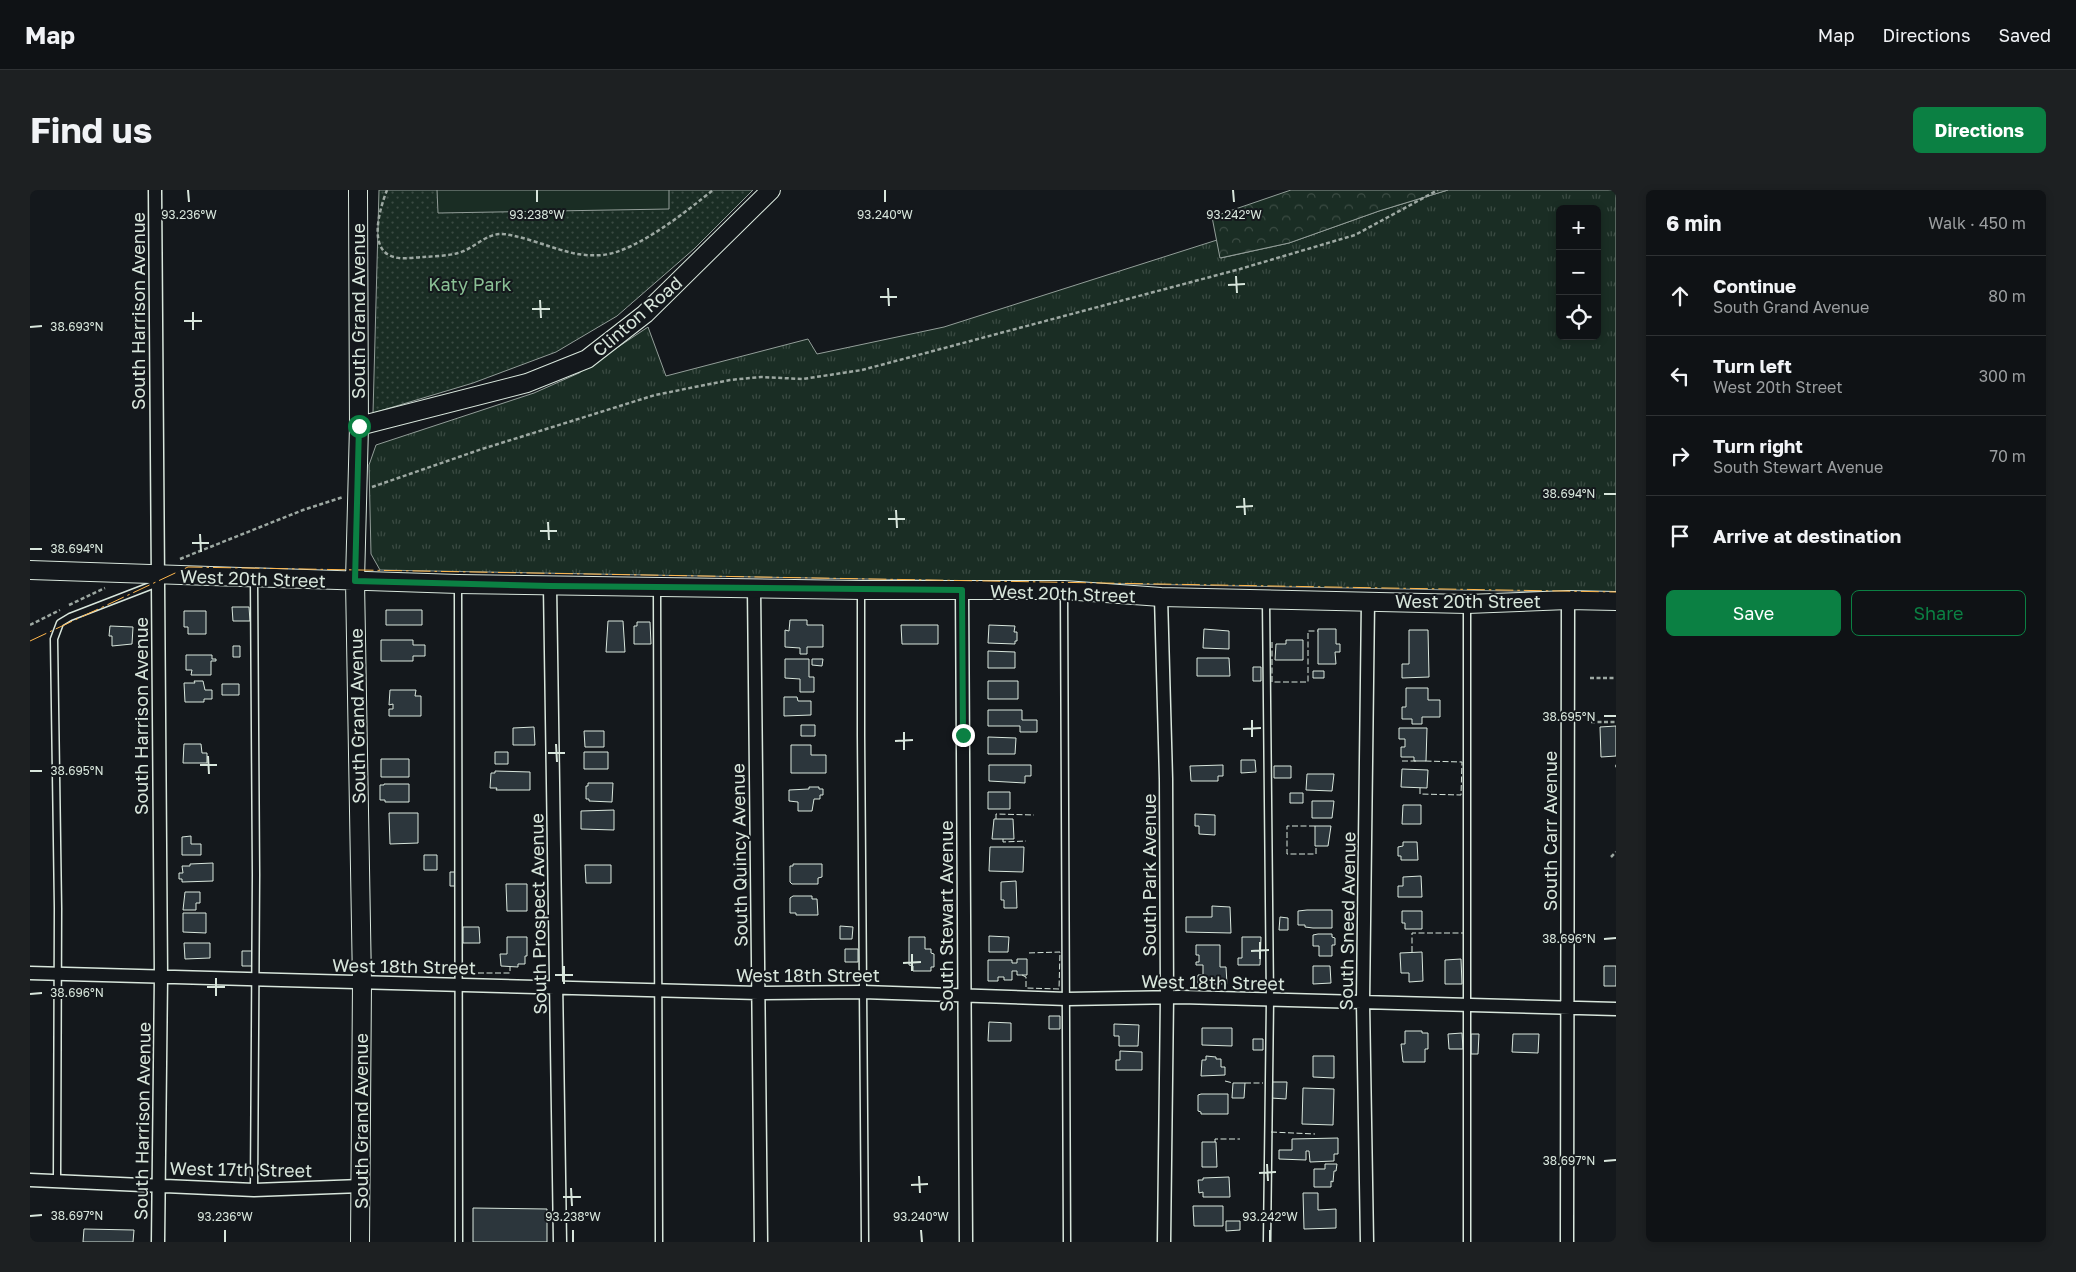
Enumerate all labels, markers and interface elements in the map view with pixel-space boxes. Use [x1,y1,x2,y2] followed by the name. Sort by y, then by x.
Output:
[25,20,75,49] text: Map
[1818,24,1854,46] text: Map
[1882,24,1970,46] text: Directions
[1998,24,2051,46] text: Saved
[1913,107,2046,153] button: Directions
[30,109,152,151] text: Find us
[1556,205,1601,340] map controls
[1556,205,1601,250] button: +
[161,207,217,222] text: 93.236°W
[509,207,565,222] text: 93.238°W
[857,207,913,222] text: 93.240°W
[1206,207,1262,222] text: 93.242°W
[1666,210,1721,236] text: 6 min
[127,212,149,410] street label: South Harrison Avenue
[1928,213,2026,233] text: Walk · 450 m
[347,223,369,399] street label: South Grand Avenue
[1556,250,1601,295] button: −
[588,271,686,361] street label: Clinton Road
[428,273,512,295] park label: Katy Park
[1713,274,1796,297] text: Continue
[1666,282,1694,310] icon: ahead
[1988,286,2026,306] text: 80 m
[1556,295,1601,340] button: locate
[1713,297,1869,317] text: South Grand Avenue
[50,319,104,334] text: 38.693°N
[1713,354,1792,377] text: Turn left
[1666,362,1694,390] icon: left
[1979,366,2026,386] text: 300 m
[1713,377,1843,397] text: West 20th Street
[348,415,371,438] route start
[1713,434,1803,457] text: Turn right
[1666,442,1694,470] icon: right
[1989,446,2026,466] text: 70 m
[1713,457,1883,477] text: South Stewart Avenue
[1543,486,1595,501] text: 38.694°N
[1666,522,1694,550] icon: arrive
[1713,524,1901,547] text: Arrive at destination
[51,541,103,556] text: 38.694°N
[180,564,326,592] street label: West 20th Street
[990,579,1136,607] street label: West 20th Street
[1395,590,1541,612] street label: West 20th Street
[1666,590,1841,636] button: Save
[1851,590,2026,636] button: Share
[130,617,152,815] street label: South Harrison Avenue
[344,628,370,804] street label: South Grand Avenue
[1542,709,1596,724] text: 38.695°N
[952,724,975,747] route end
[1539,751,1561,911] street label: South Carr Avenue
[50,763,104,778] text: 38.695°N
[726,763,752,947] street label: South Quincy Avenue
[1138,794,1160,957] street label: South Park Avenue
[525,813,551,1015] street label: South Prospect Avenue
[935,820,957,1012] street label: South Stewart Avenue
[1334,832,1360,1010] street label: South Sneed Avenue
[1542,931,1596,946] text: 38.696°N
[332,954,476,978] street label: West 18th Street
[736,964,880,986] street label: West 18th Street
[1141,970,1285,994] street label: West 18th Street
[50,985,104,1000] text: 38.696°N
[129,1022,155,1220] street label: South Harrison Avenue
[350,1033,372,1209] street label: South Grand Avenue
[1543,1153,1595,1168] text: 38.697°N
[170,1157,312,1181] street label: West 17th Street
[51,1208,103,1223] text: 38.697°N
[197,1209,253,1224] text: 93.236°W
[545,1209,601,1224] text: 93.238°W
[893,1209,949,1224] text: 93.240°W
[1242,1209,1298,1224] text: 93.242°W

